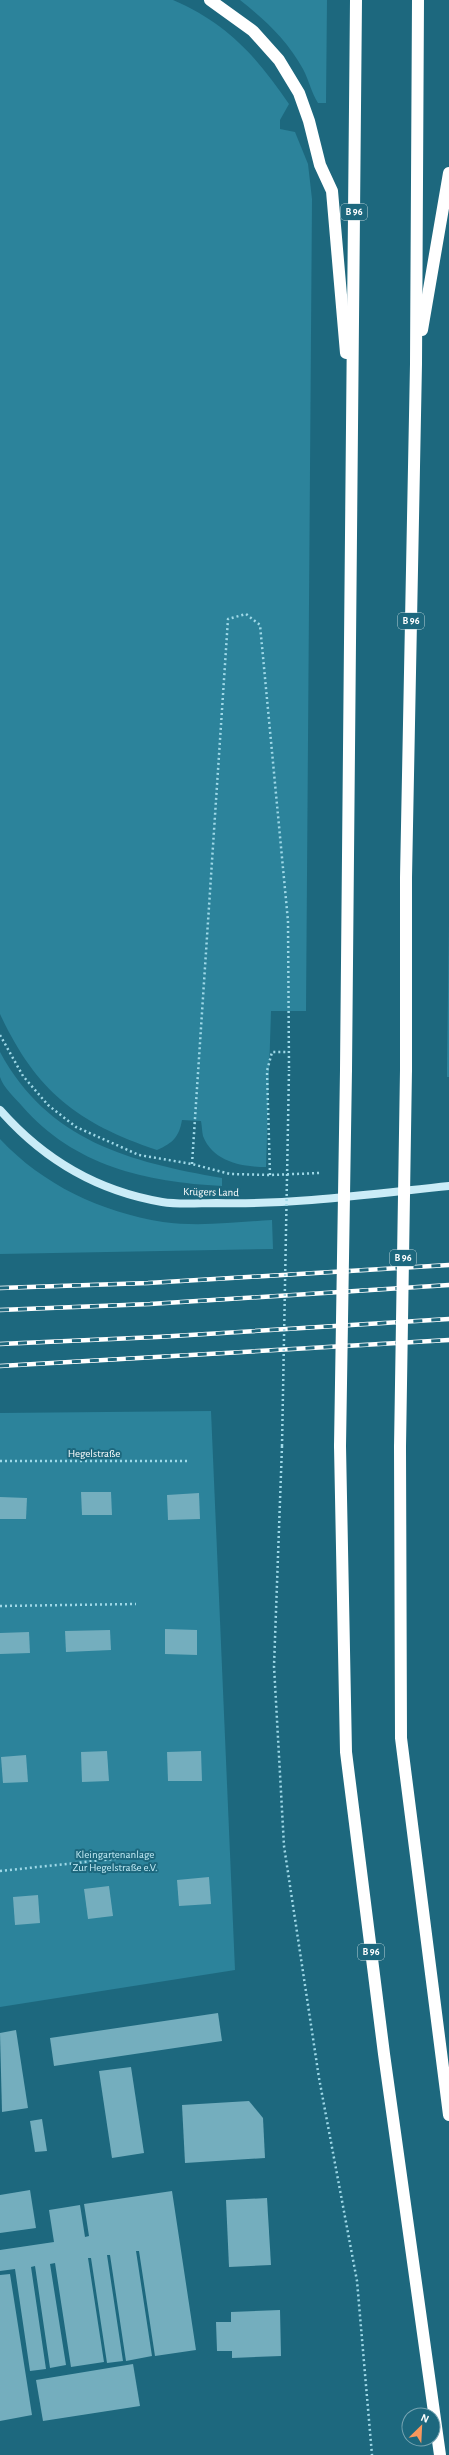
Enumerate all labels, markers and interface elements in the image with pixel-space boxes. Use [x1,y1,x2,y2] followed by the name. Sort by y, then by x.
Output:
[341,204,367,220] road number: B 96
[398,613,424,629] road number: B 96
[183,1186,239,1198] street label: Krügers Land
[390,1250,416,1266] road number: B 96
[68,1448,120,1459] street label: Hegelstraße
[73,1849,158,1873] park label: Kleingartenanlage Zur Hegelstraße e.V.
[358,1944,384,1960] road number: B 96
[401,2407,441,2447] north arrow
[419,2412,431,2425] text: N

